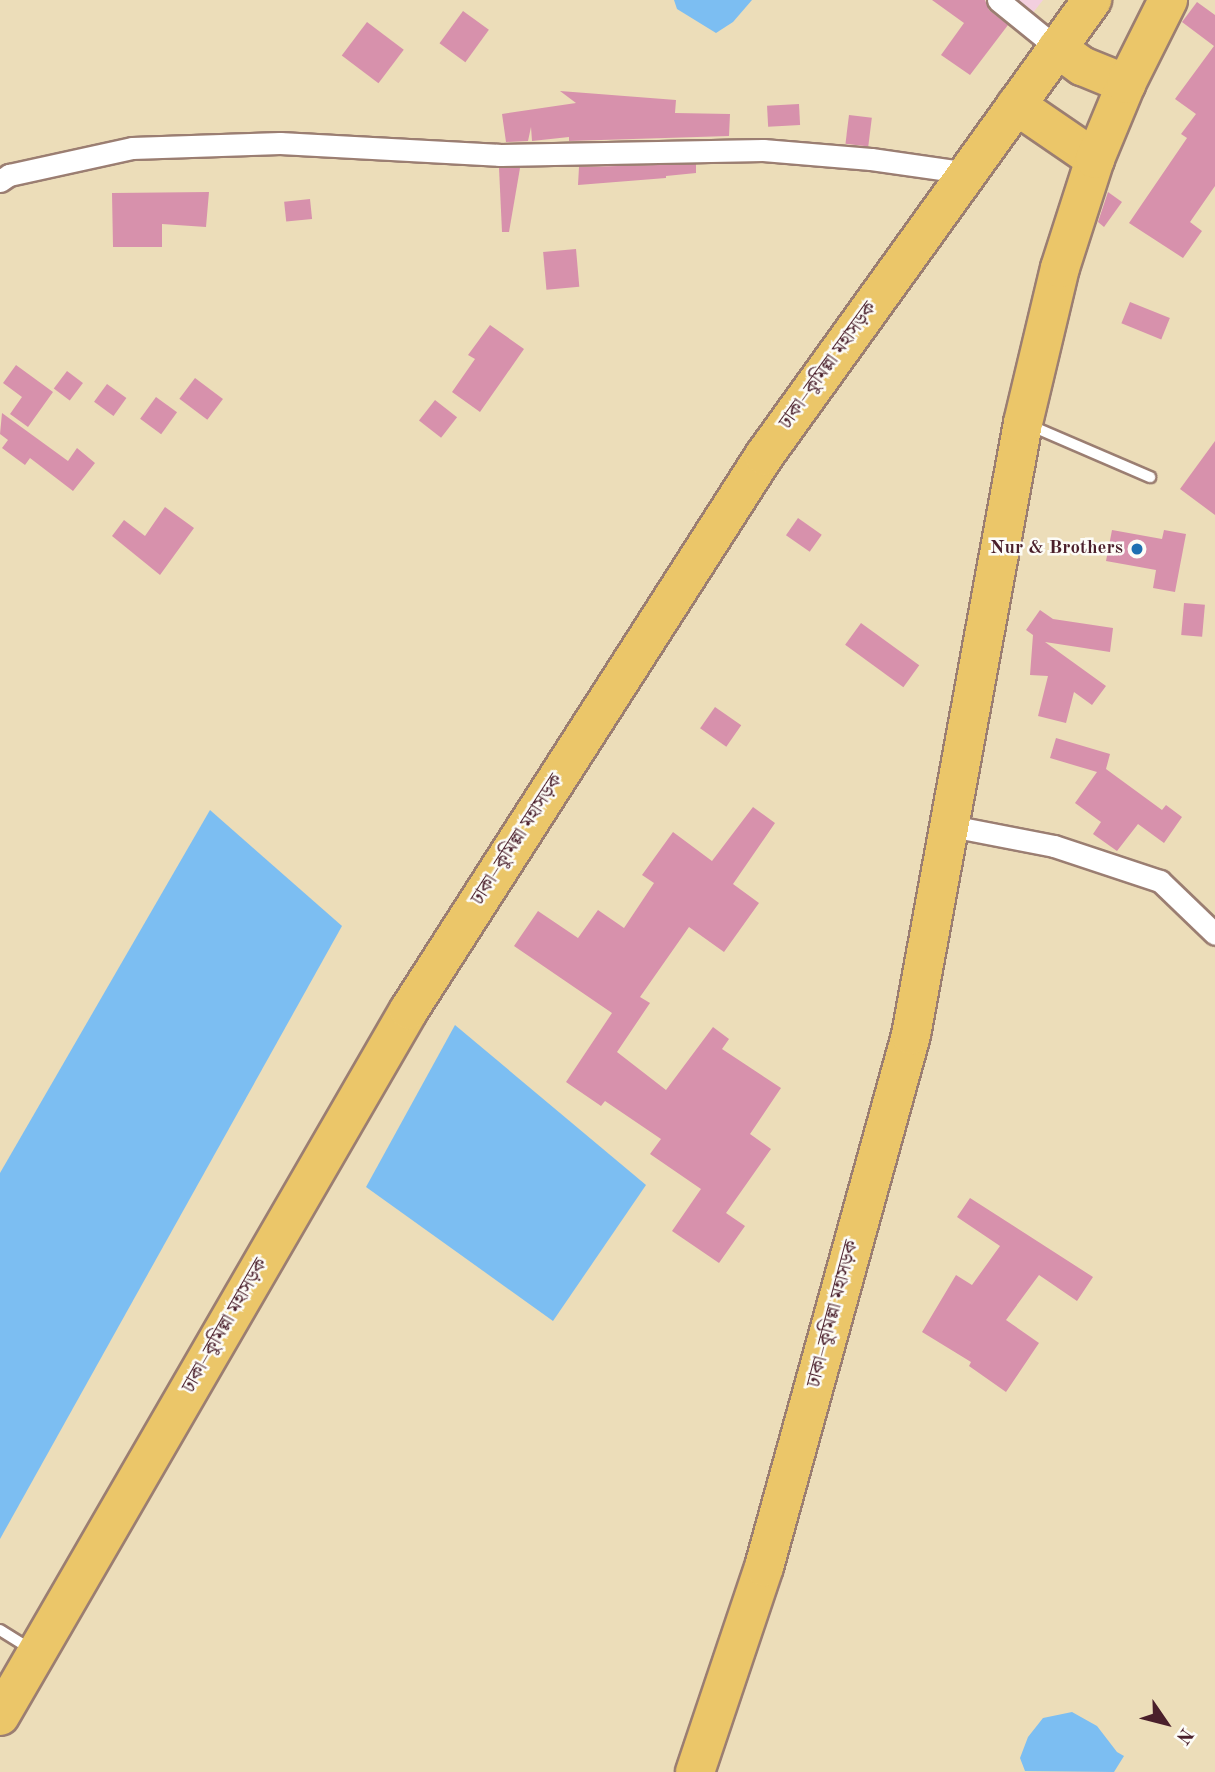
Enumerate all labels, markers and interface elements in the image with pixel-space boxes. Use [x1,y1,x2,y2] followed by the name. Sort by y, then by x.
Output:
[775,298,883,434] street label: ঢাকা–কুমিল্লা মহাসড়ক
[990,538,1123,560] place label: Nur & Brothers
[1129,541,1145,557] marker: Nur & Brothers
[467,770,569,910] street label: ঢাকা–কুমিল্লা মহাসড়ক
[803,1238,865,1390] street label: ঢাকা–কুমিল্লা মহাসড়ক
[178,1255,274,1397] street label: ঢাকা–কুমিল্লা মহাসড়ক
[1131,1688,1201,1758] north arrow
[1172,1724,1196,1747] text: N

